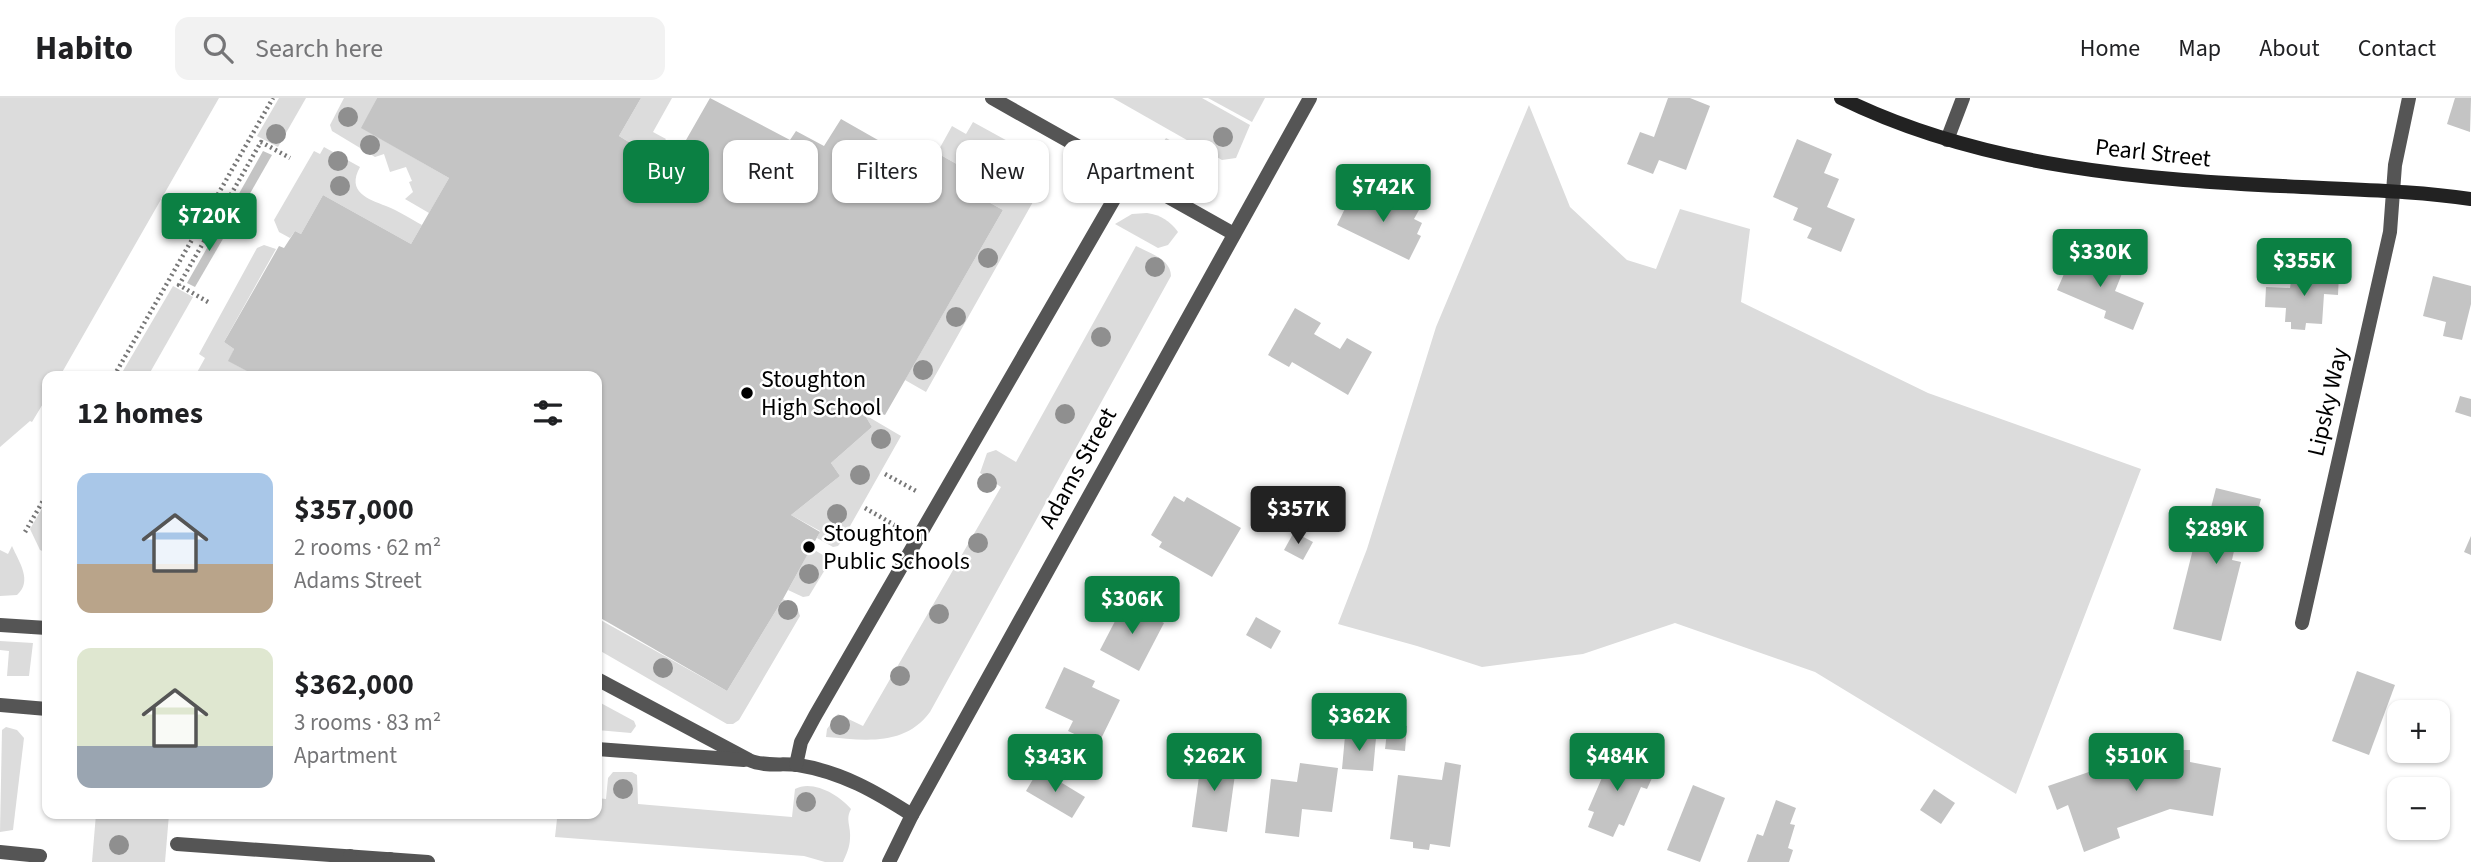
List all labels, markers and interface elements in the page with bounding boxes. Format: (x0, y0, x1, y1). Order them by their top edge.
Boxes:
search box (175, 17, 665, 80)
text: Habito (35, 25, 133, 72)
icon: search (199, 29, 237, 67)
text: Search here (255, 30, 383, 67)
text: Home (2080, 31, 2140, 66)
text: Map (2178, 31, 2221, 66)
text: About (2259, 31, 2320, 66)
text: Contact (2358, 31, 2436, 66)
street label: Pearl Street (2093, 130, 2213, 176)
chip: Buy (623, 140, 709, 203)
chip: Rent (723, 140, 818, 203)
chip: Filters (832, 140, 942, 203)
chip: New (956, 140, 1049, 203)
chip: Apartment (1063, 140, 1218, 203)
pin: $742K (1334, 164, 1432, 224)
text: $742K (1352, 170, 1414, 203)
pin: $720K (160, 194, 258, 253)
text: $720K (178, 199, 240, 232)
pin: $330K (2051, 230, 2149, 289)
text: $330K (2069, 235, 2131, 268)
pin: $355K (2255, 238, 2353, 298)
text: $355K (2273, 244, 2335, 277)
street label: Lipsky Way (2299, 344, 2357, 460)
place label: Stoughton High School (761, 362, 881, 425)
marker: Stoughton High School (739, 385, 755, 401)
text: 12 homes (77, 392, 203, 435)
icon: filters (529, 394, 567, 432)
street label: Adams Street (1030, 401, 1126, 535)
pin: $357K (1249, 486, 1347, 546)
text: $357,000 (294, 488, 414, 531)
text: $357K (1267, 492, 1329, 525)
icon: home (133, 501, 217, 585)
pin: $289K (2167, 506, 2265, 566)
text: $289K (2185, 512, 2247, 545)
place label: Stoughton Public Schools (823, 516, 970, 579)
text: 2 rooms · 62 m² (294, 531, 441, 564)
marker: Stoughton Public Schools (801, 539, 817, 555)
text: Adams Street (294, 564, 422, 597)
pin: $306K (1083, 576, 1181, 636)
text: $306K (1101, 582, 1163, 615)
text: $362,000 (294, 663, 414, 706)
icon: home (133, 676, 217, 760)
pin: $362K (1310, 694, 1408, 753)
text: $362K (1328, 699, 1390, 732)
map controls (2387, 700, 2450, 840)
button: + (2387, 700, 2450, 763)
text: 3 rooms · 83 m² (294, 706, 441, 739)
pin: $343K (1006, 734, 1104, 794)
pin: $262K (1165, 734, 1263, 793)
pin: $484K (1568, 734, 1666, 793)
pin: $510K (2087, 734, 2185, 793)
text: Apartment (294, 739, 397, 772)
text: $262K (1183, 739, 1245, 772)
text: $484K (1586, 739, 1648, 772)
text: $510K (2105, 739, 2167, 772)
text: $343K (1024, 740, 1086, 773)
button: − (2387, 777, 2450, 840)

